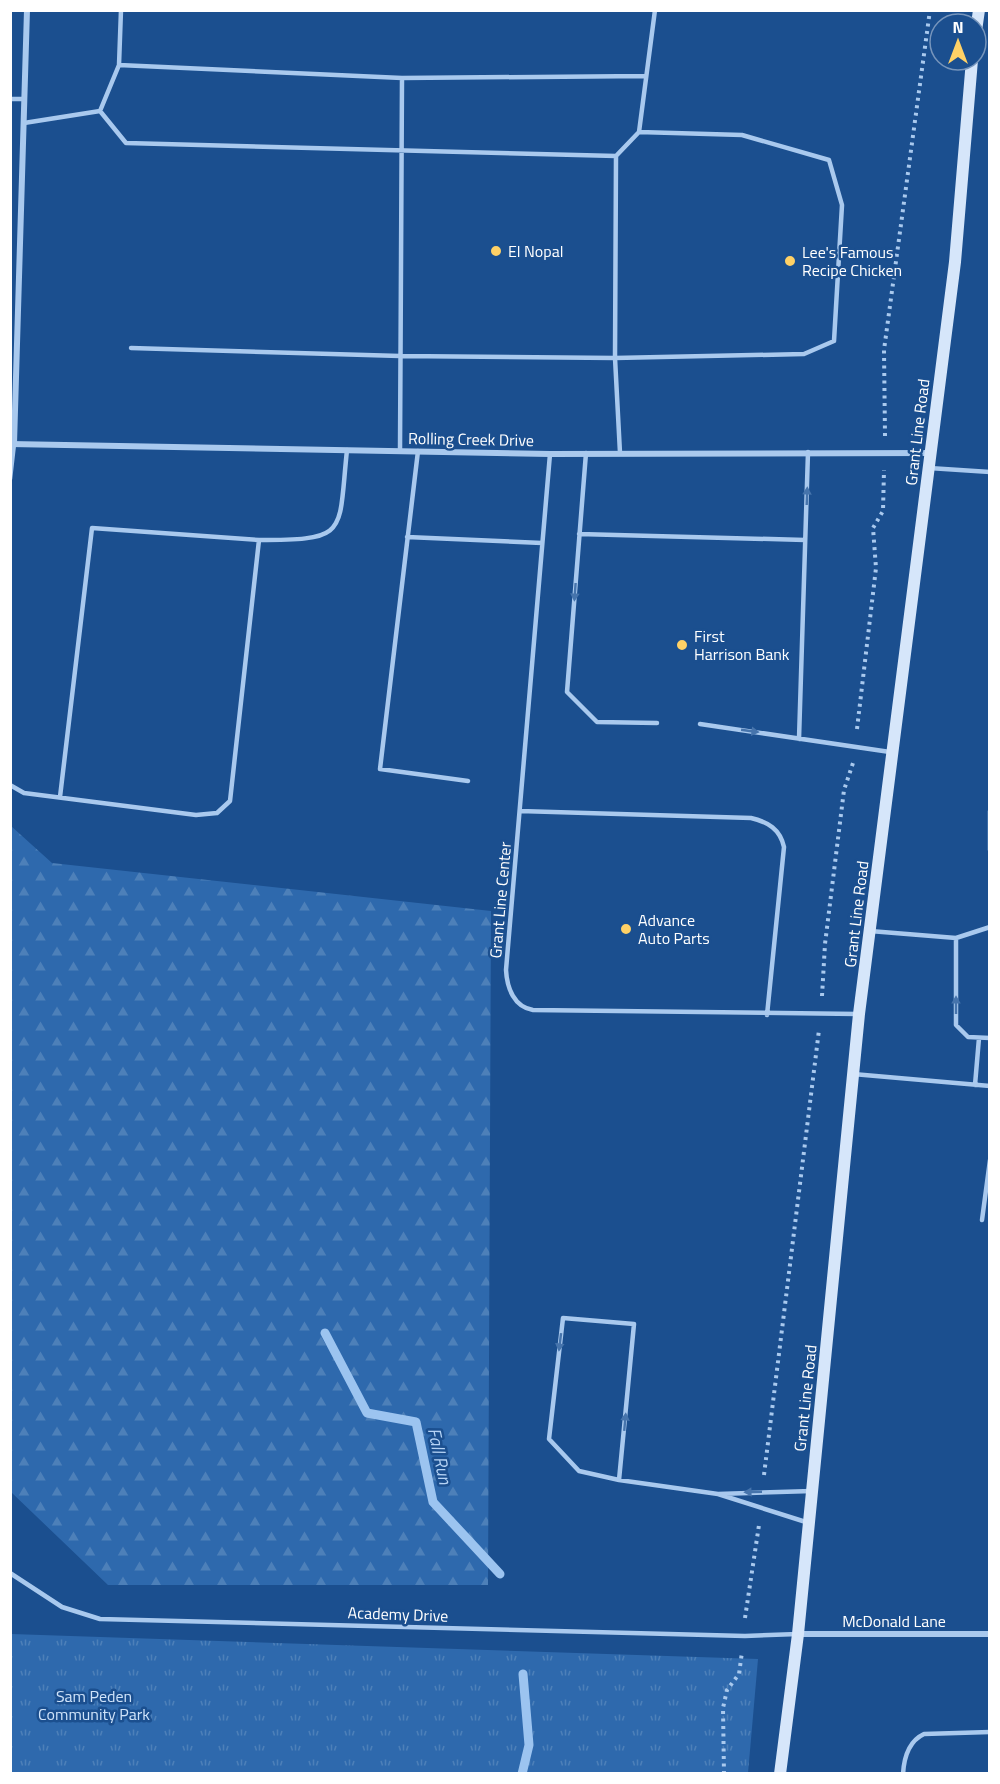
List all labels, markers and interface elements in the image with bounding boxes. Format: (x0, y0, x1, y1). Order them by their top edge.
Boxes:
north arrow (928, 12, 988, 72)
text: N (952, 15, 964, 39)
place label: El Nopal (508, 239, 563, 263)
place label: Lee's Famous Recipe Chicken (802, 240, 902, 282)
marker: El Nopal (489, 244, 503, 258)
marker: Lee's Famous Recipe Chicken (783, 254, 797, 268)
street label: Grant Line Road (899, 377, 935, 487)
street label: Rolling Creek Drive (408, 426, 534, 452)
one-way arrow (802, 486, 811, 505)
one-way arrow (570, 583, 580, 602)
place label: First Harrison Bank (694, 624, 790, 666)
marker: First Harrison Bank (675, 638, 689, 652)
one-way arrow (740, 727, 759, 736)
street label: Grant Line Center (483, 840, 517, 959)
street label: Grant Line Road (838, 859, 874, 969)
place label: Advance Auto Parts (638, 908, 710, 950)
marker: Advance Auto Parts (619, 922, 633, 936)
one-way arrow (951, 995, 961, 1014)
one-way arrow (556, 1333, 565, 1352)
street label: Grant Line Road (787, 1343, 823, 1453)
one-way arrow (620, 1413, 630, 1432)
water label: Fall Run (421, 1425, 459, 1488)
one-way arrow (744, 1488, 763, 1497)
street label: Academy Drive (347, 1600, 449, 1628)
street label: McDonald Lane (842, 1609, 946, 1633)
park label: Sam Peden Community Park (38, 1684, 150, 1726)

